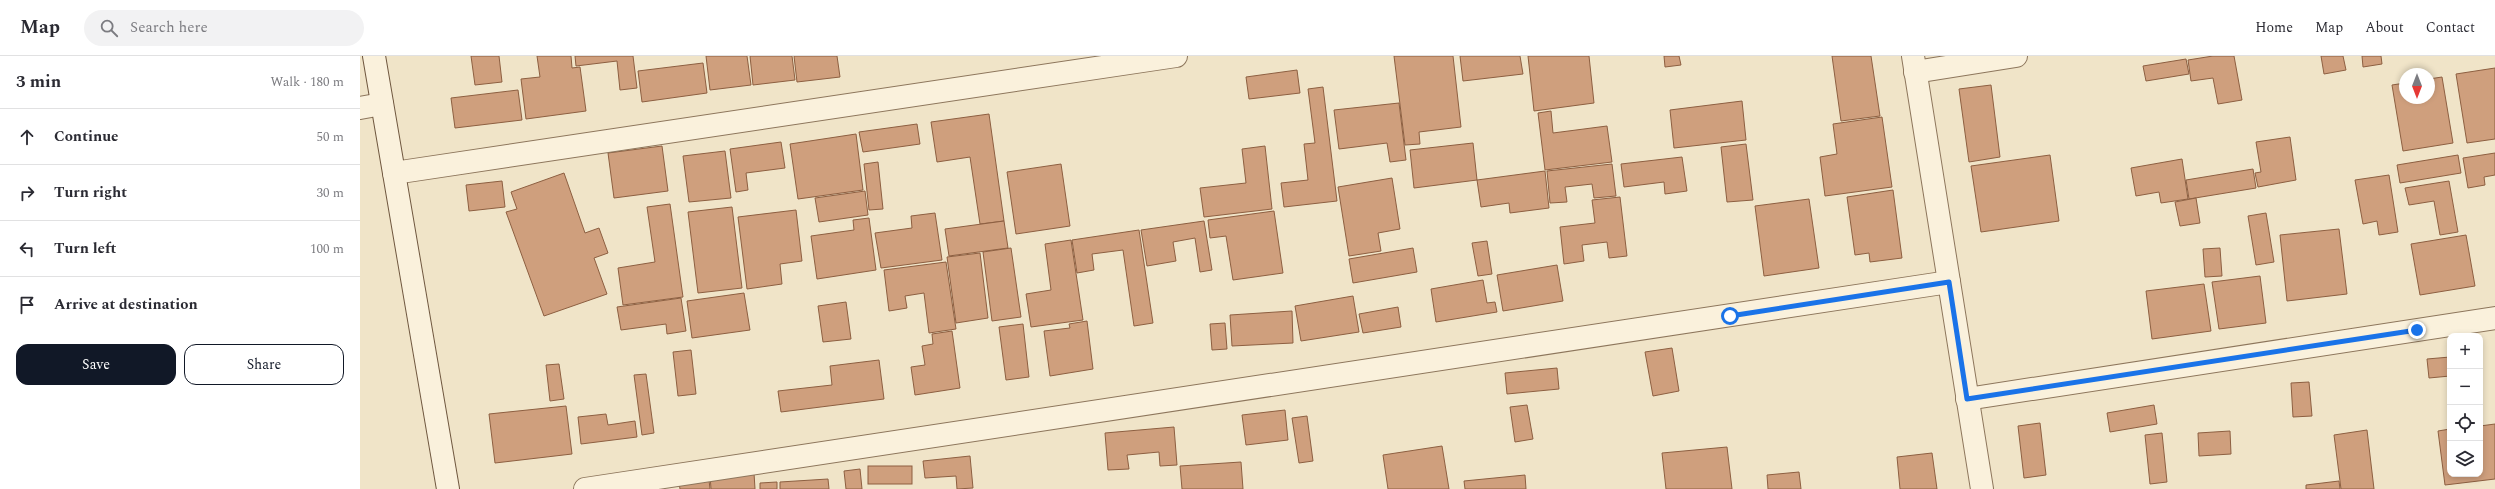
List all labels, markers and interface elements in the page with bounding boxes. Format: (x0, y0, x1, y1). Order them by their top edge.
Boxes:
search box (84, 10, 364, 46)
text: Map (20, 13, 60, 42)
text: Search here (130, 16, 208, 39)
icon: search (98, 17, 120, 39)
text: Home (2255, 17, 2293, 38)
text: Map (2315, 17, 2343, 38)
text: About (2365, 17, 2404, 38)
text: Contact (2426, 17, 2475, 38)
north arrow (2399, 68, 2435, 104)
text: 3 min (16, 69, 61, 95)
text: Walk · 180 m (270, 72, 344, 92)
text: Continue (54, 125, 119, 148)
icon: ahead (16, 126, 38, 148)
text: 50 m (317, 127, 344, 147)
text: Turn right (54, 181, 127, 204)
icon: right (16, 182, 38, 204)
text: 30 m (317, 183, 344, 203)
text: Turn left (54, 237, 116, 260)
icon: left (16, 238, 38, 260)
text: 100 m (310, 239, 344, 259)
text: Arrive at destination (54, 293, 198, 316)
icon: arrive (16, 294, 38, 316)
route start (1721, 307, 1739, 325)
route end (2408, 321, 2426, 339)
map controls (2447, 333, 2483, 477)
button: + (2447, 333, 2483, 369)
button: Save (16, 344, 176, 385)
button: Share (184, 344, 344, 385)
button: − (2447, 369, 2483, 405)
button: locate (2447, 405, 2483, 441)
button: layers (2447, 441, 2483, 477)

